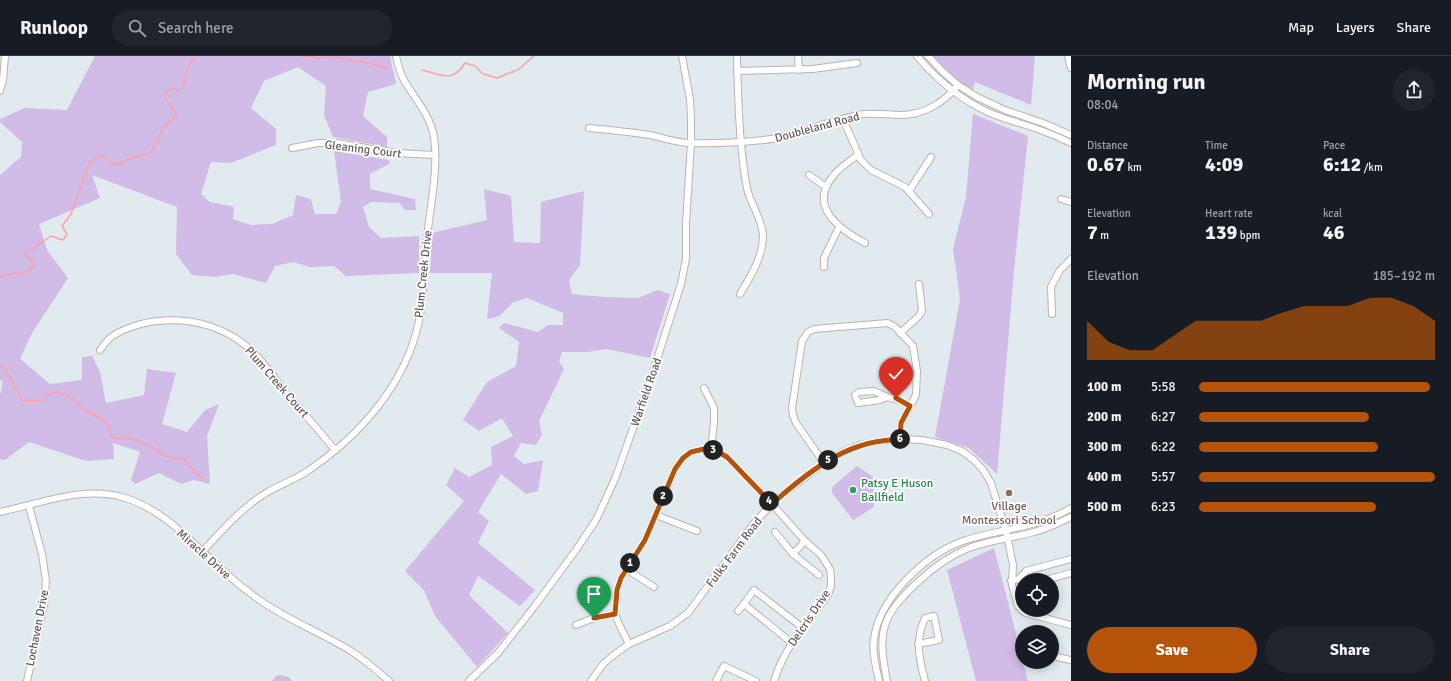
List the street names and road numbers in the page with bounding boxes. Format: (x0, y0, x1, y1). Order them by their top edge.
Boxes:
street label: Doubleland Road (773, 109, 861, 146)
street label: Gleaning Court (324, 137, 402, 162)
street label: Plum Creek Drive (411, 230, 436, 319)
street label: Plum Creek Court (241, 343, 312, 421)
street label: Warfield Road (628, 356, 665, 429)
street label: Fulks Farm Road (703, 514, 766, 590)
street label: Miracle Drive (173, 526, 234, 583)
street label: Delcris Drive (785, 587, 834, 650)
street label: Lochaven Drive (23, 589, 52, 668)

